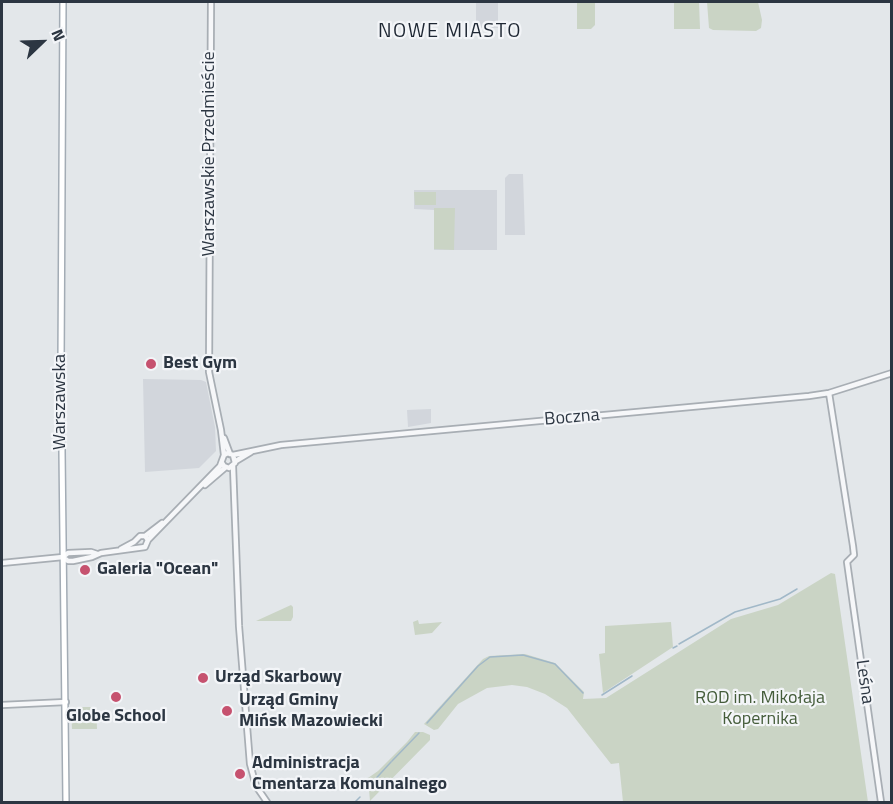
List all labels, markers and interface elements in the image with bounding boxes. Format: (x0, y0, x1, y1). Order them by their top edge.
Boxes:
north arrow (12, 12, 72, 72)
district label: NOWE MIASTO (378, 20, 522, 44)
text: N (45, 25, 72, 45)
street label: Warszawskie Przedmieście (199, 51, 221, 257)
place label: Best Gym (163, 353, 237, 375)
street label: Warszawska (50, 354, 72, 450)
marker: Best Gym (144, 357, 158, 371)
street label: Boczna (544, 405, 600, 431)
place label: Galeria "Ocean" (97, 559, 218, 581)
marker: Galeria "Ocean" (78, 563, 92, 577)
street label: Leśna (850, 658, 878, 706)
place label: Urząd Skarbowy (215, 667, 342, 689)
marker: Urząd Skarbowy (196, 671, 210, 685)
park label: ROD im. Mikołaja Kopernika (695, 688, 825, 730)
marker: Globe School (109, 690, 123, 704)
place label: Urząd Gminy Mińsk Mazowiecki (239, 690, 383, 732)
marker: Urząd Gminy Mińsk Mazowiecki (220, 704, 234, 718)
place label: Globe School (66, 706, 166, 728)
place label: Administracja Cmentarza Komunalnego (252, 753, 447, 795)
marker: Administracja Cmentarza Komunalnego (233, 767, 247, 781)

